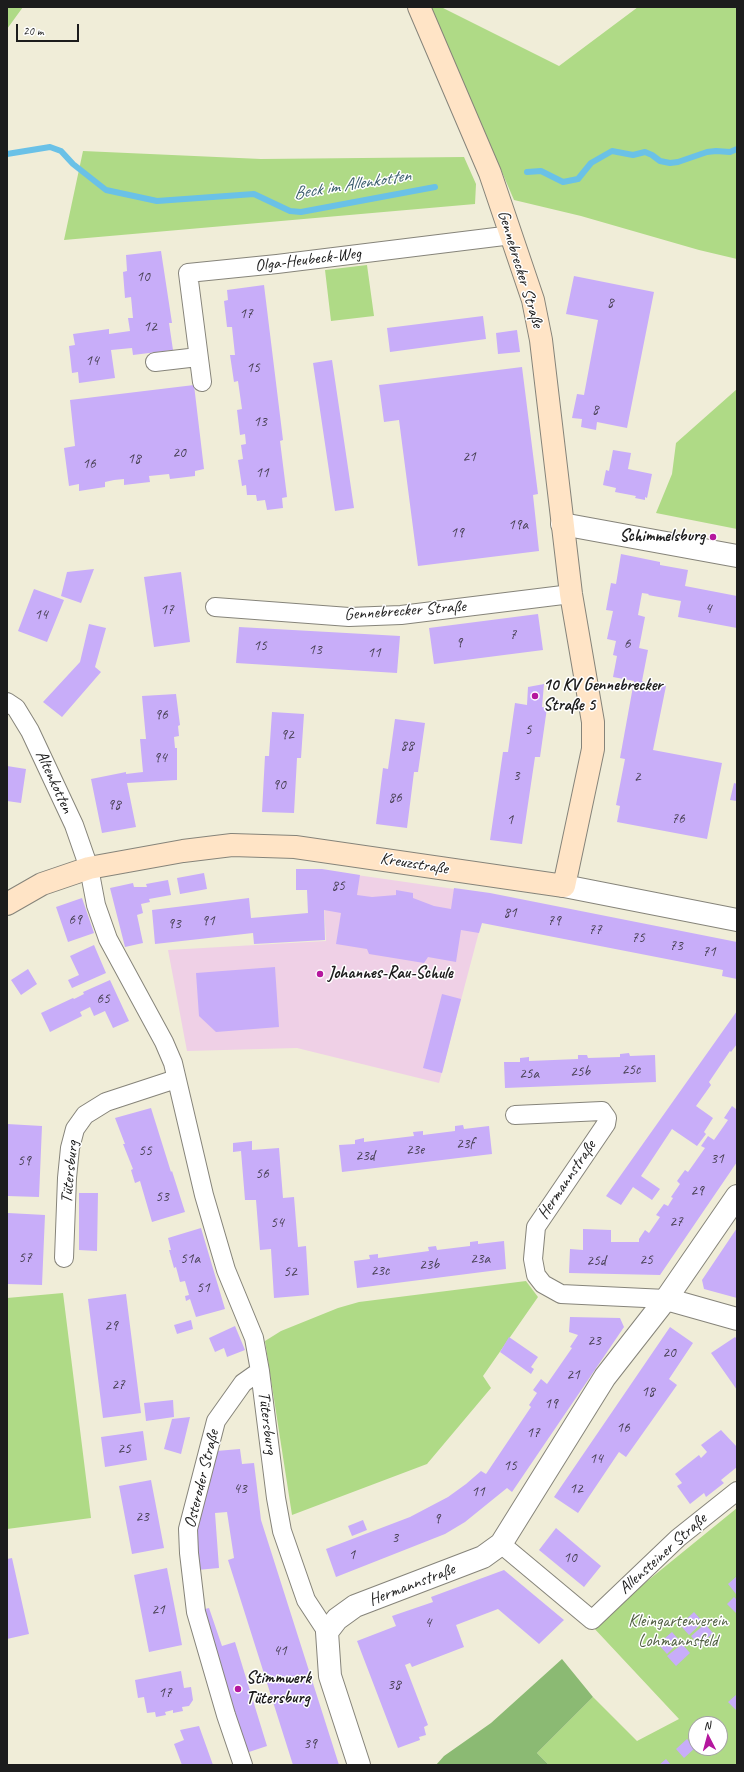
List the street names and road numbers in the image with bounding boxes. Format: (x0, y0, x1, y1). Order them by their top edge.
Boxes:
street label: Gennebrecker Straße (492, 208, 548, 330)
street label: Olga-Heubeck-Weg (254, 243, 362, 277)
street label: Gennebrecker Straße (344, 597, 466, 625)
street label: Altenkotten (31, 747, 77, 817)
street label: Kreuzstraße (379, 849, 449, 879)
street label: Hermannstraße (533, 1137, 601, 1223)
street label: Tütersburg (57, 1140, 83, 1204)
street label: Tütersburg (253, 1390, 281, 1456)
street label: Osteroder Straße (180, 1428, 224, 1530)
street label: Allensteiner Straße (615, 1509, 711, 1599)
street label: Hermannstraße (366, 1559, 458, 1611)

